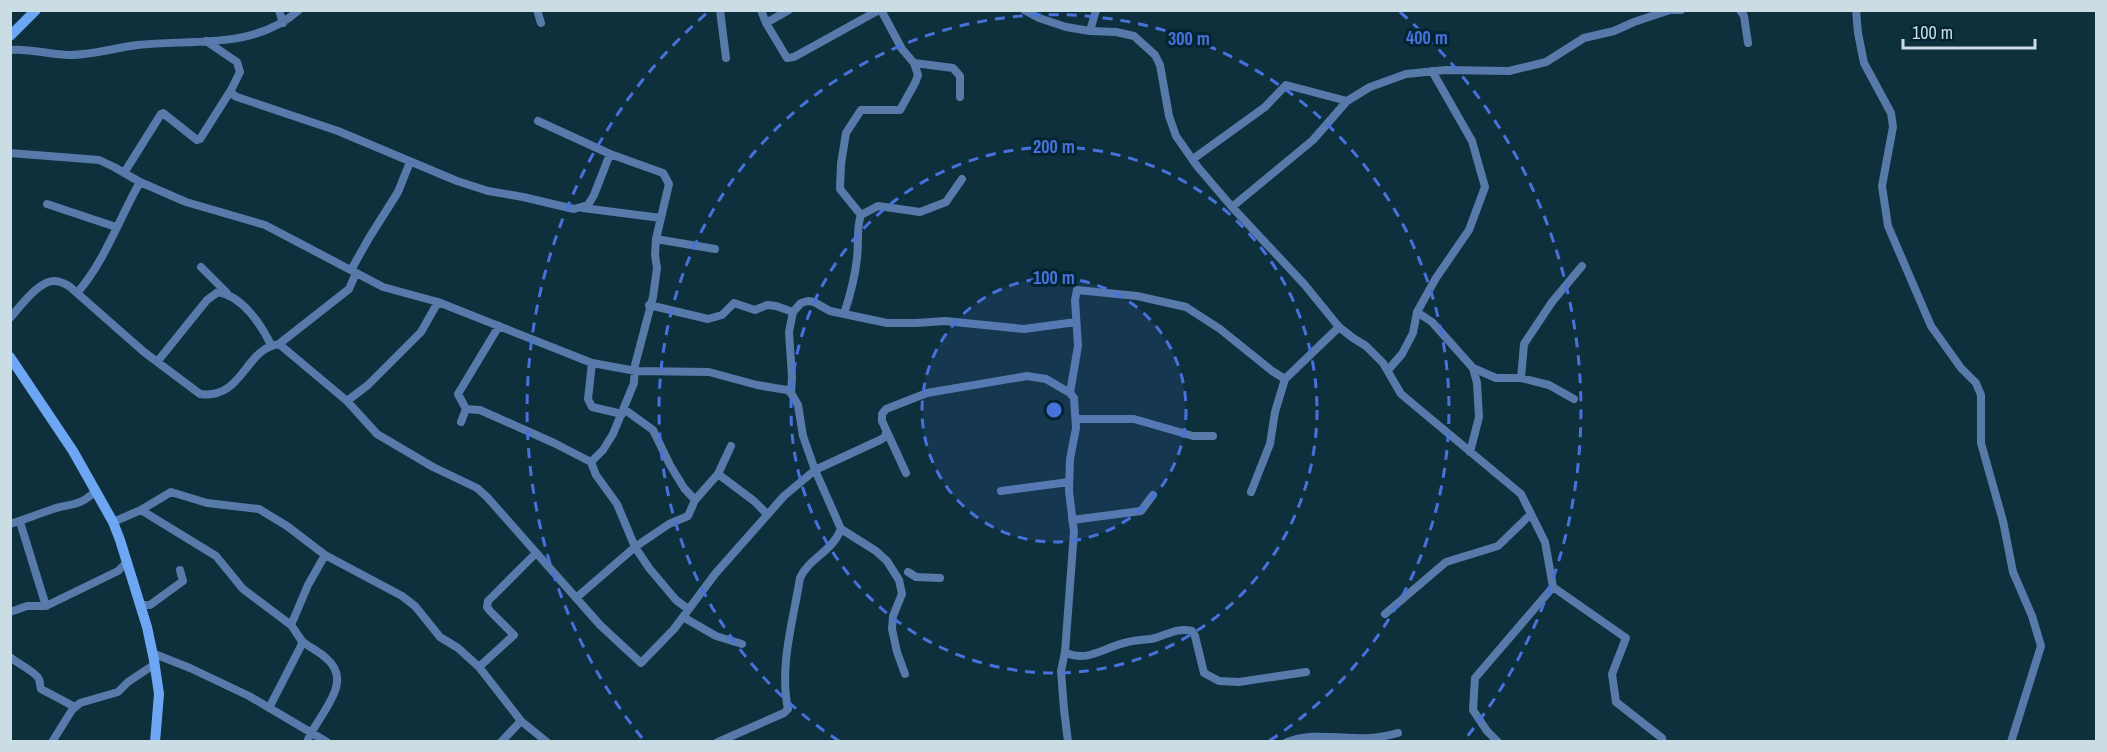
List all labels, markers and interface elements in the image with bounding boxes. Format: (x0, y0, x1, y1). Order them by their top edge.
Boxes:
scale bar (1903, 12, 2035, 50)
text: 100 m (1912, 20, 1953, 45)
text: 400 m (1406, 25, 1448, 50)
text: 300 m (1168, 26, 1210, 51)
text: 200 m (1033, 134, 1075, 159)
text: 100 m (1033, 265, 1075, 290)
centre of rings (1044, 400, 1064, 420)

